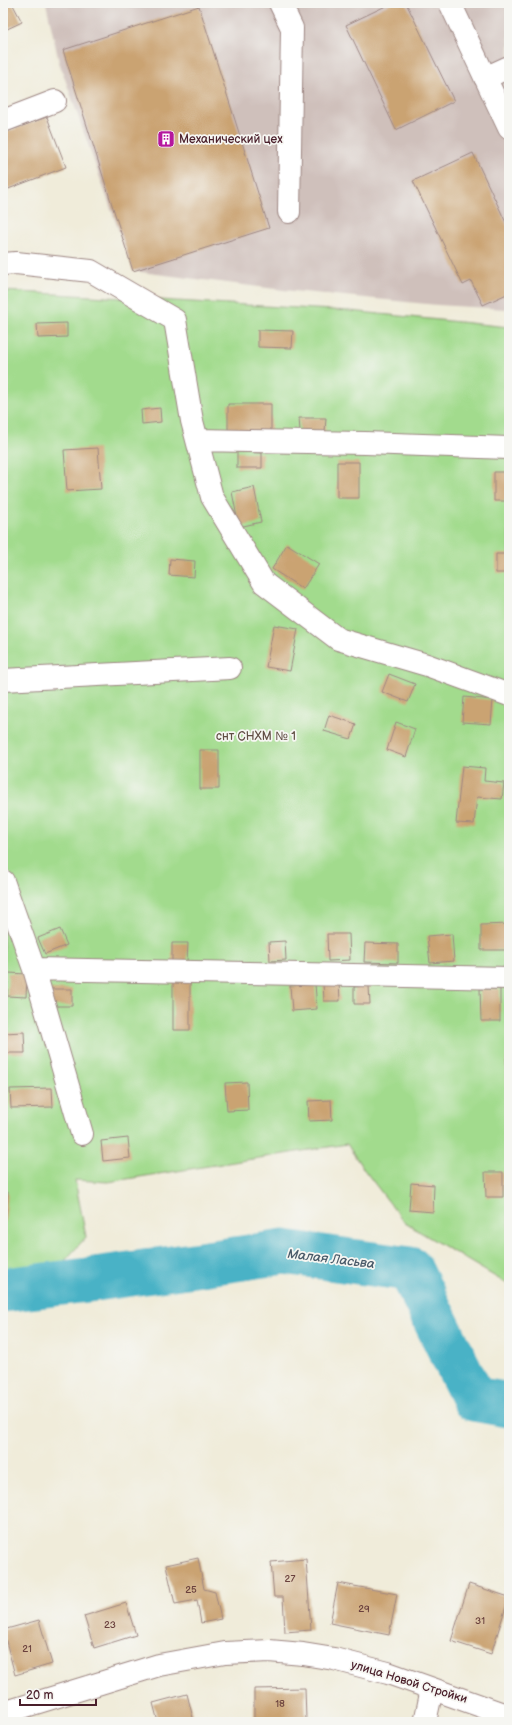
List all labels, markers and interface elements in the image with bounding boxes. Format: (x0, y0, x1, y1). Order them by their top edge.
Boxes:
building icon: Механический цех (156, 129, 176, 149)
place label: Механический цех (179, 132, 283, 147)
park label: снт СНХМ № 1 (216, 729, 296, 744)
water label: Малая Ласьва (287, 1246, 376, 1272)
house number: 27 (285, 1573, 295, 1585)
house number: 25 (185, 1584, 197, 1596)
house number: 29 (358, 1603, 370, 1615)
house number: 31 (475, 1615, 485, 1627)
house number: 23 (104, 1619, 116, 1631)
house number: 21 (22, 1643, 32, 1655)
street label: улица Новой Стройки (349, 1657, 469, 1707)
scale bar (20, 1681, 96, 1707)
text: 20 m (26, 1688, 53, 1703)
house number: 18 (275, 1698, 285, 1710)

